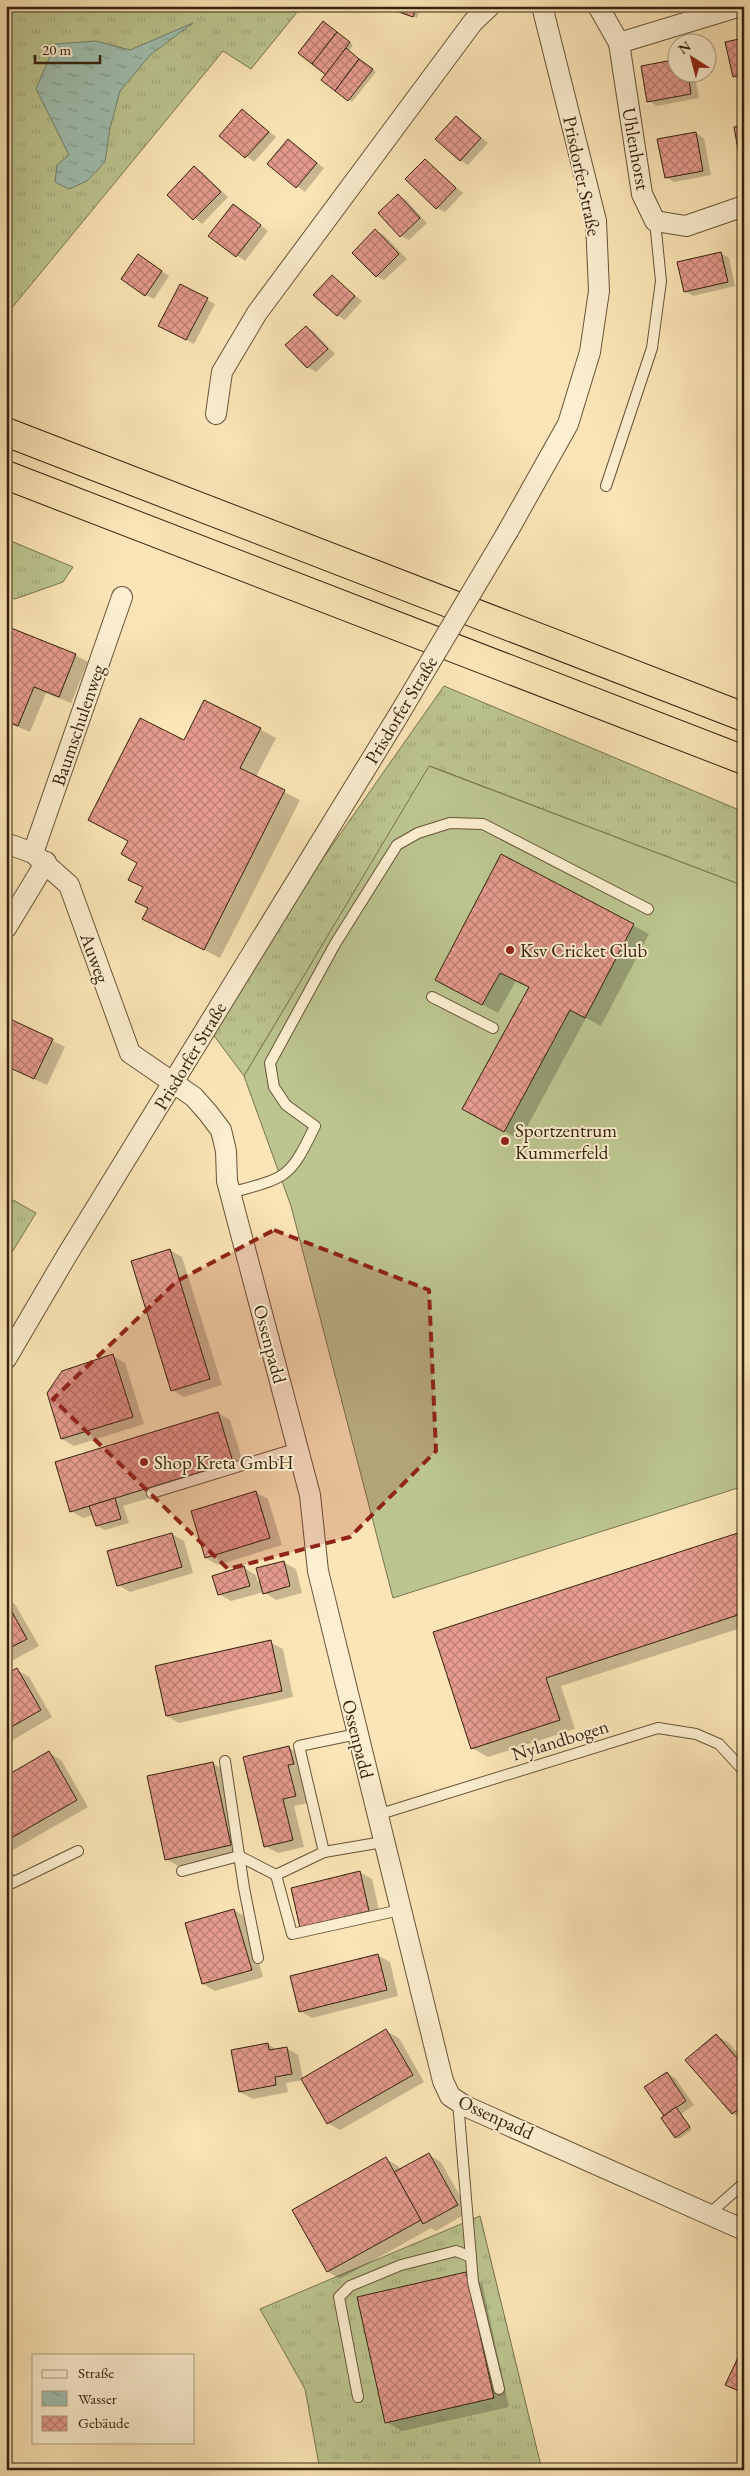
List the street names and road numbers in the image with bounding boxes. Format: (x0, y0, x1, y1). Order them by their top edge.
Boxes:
street label: Uhlenhorst (616, 106, 656, 192)
street label: Prisdorfer Straße (557, 114, 607, 238)
street label: Prisdorfer Straße (359, 651, 443, 769)
street label: Baumschulenweg (46, 660, 111, 789)
street label: Auweg (74, 929, 116, 987)
street label: Prisdorfer Straße (148, 997, 232, 1115)
street label: Ossenpadd (248, 1302, 293, 1386)
street label: Ossenpadd (336, 1697, 380, 1781)
street label: Nylandbogen (509, 1713, 611, 1767)
street label: Ossenpadd (454, 2089, 538, 2146)

